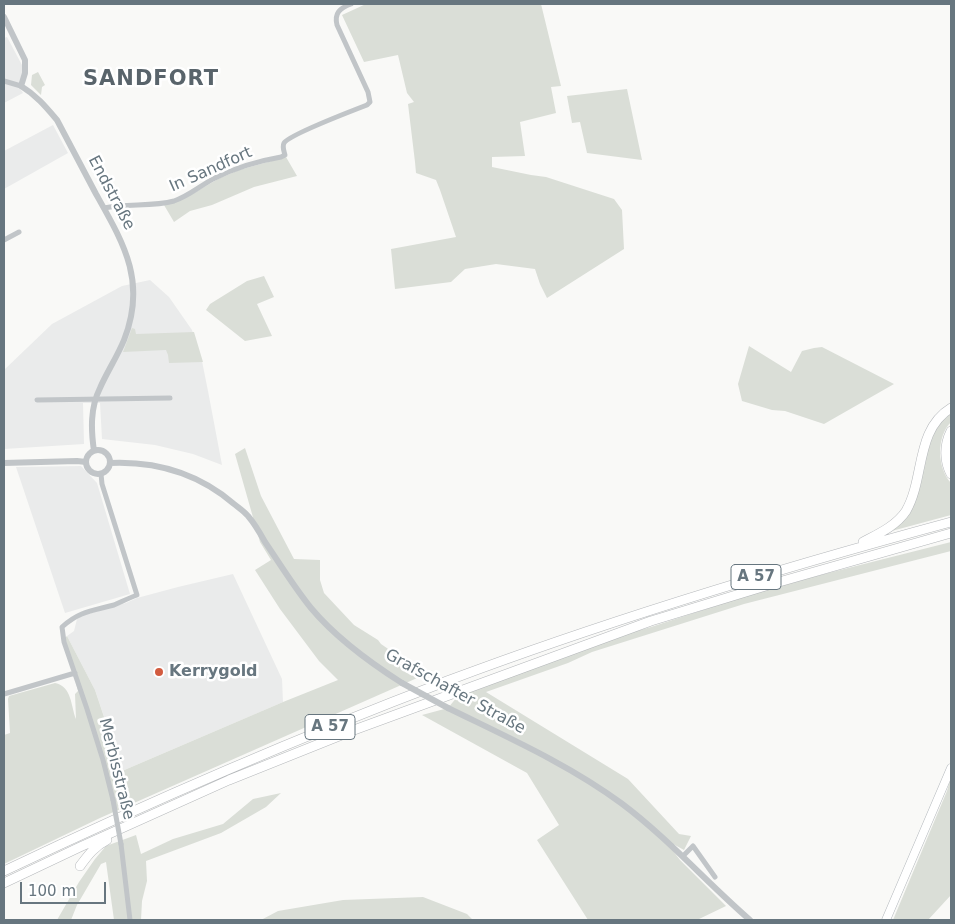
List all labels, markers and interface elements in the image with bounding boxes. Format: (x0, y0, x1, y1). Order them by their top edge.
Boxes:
district label: SANDFORT (82, 67, 220, 93)
street label: In Sandfort (167, 143, 255, 197)
street label: Endstraße (83, 153, 139, 233)
road number: A 57 (731, 564, 781, 590)
street label: Grafschafter Straße (382, 645, 528, 739)
place label: Kerrygold (169, 662, 258, 682)
marker: Kerrygold (153, 666, 165, 678)
road number: A 57 (305, 714, 355, 740)
street label: Merbisstraße (94, 716, 138, 822)
scale bar (22, 872, 109, 904)
text: 100 m (28, 882, 76, 900)

